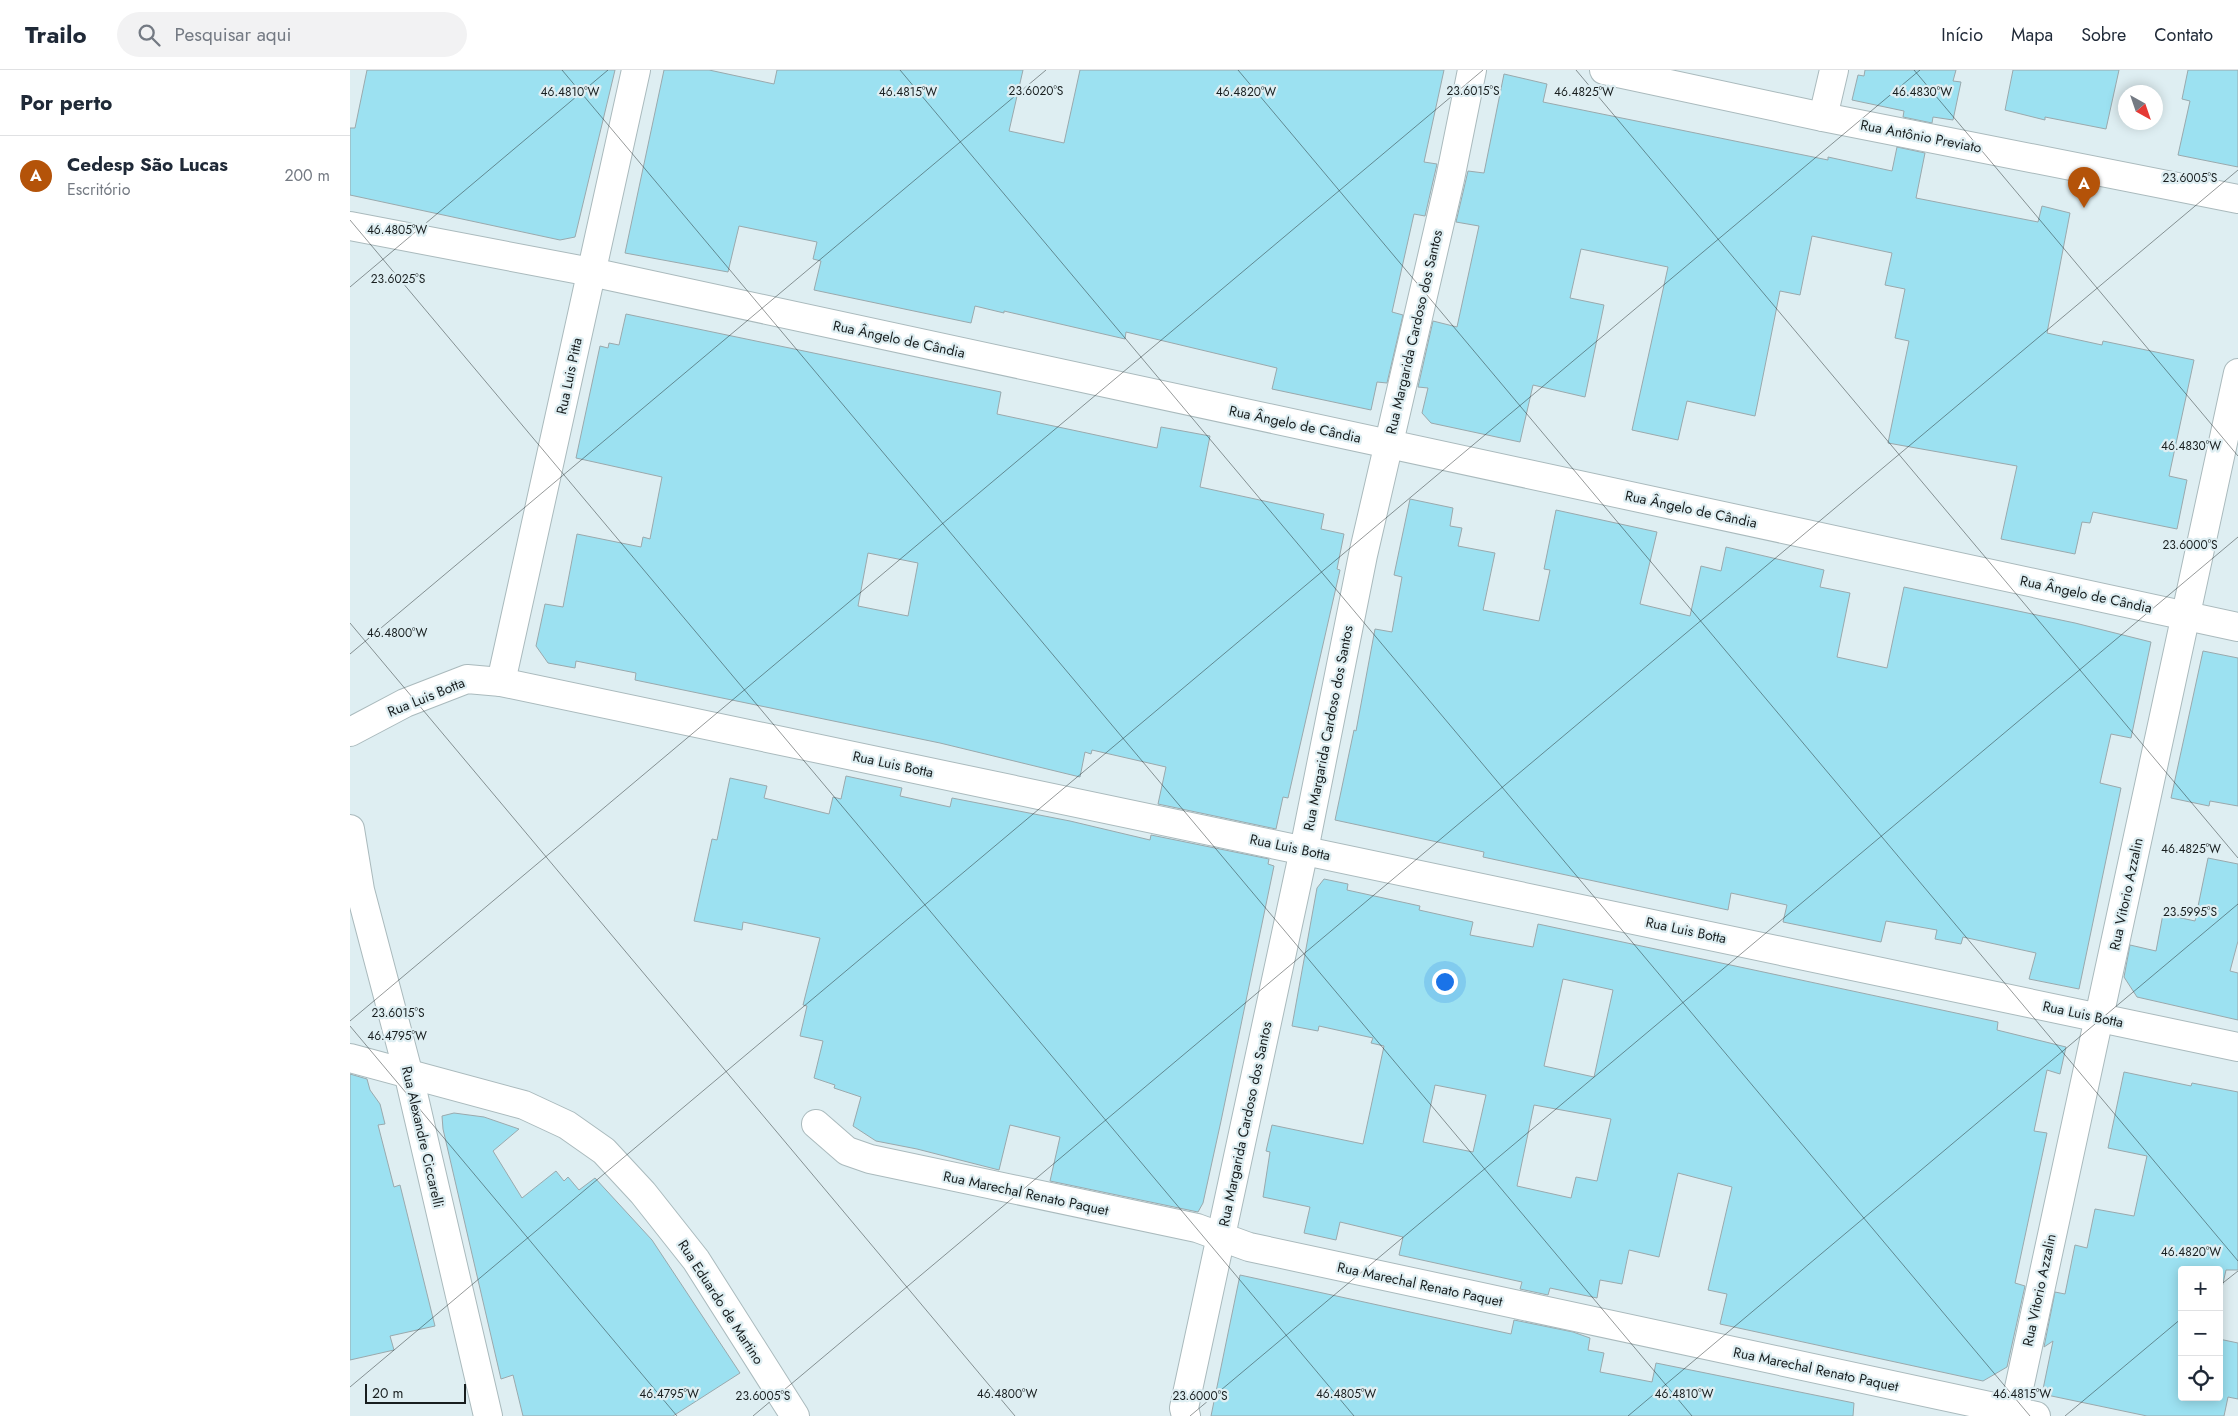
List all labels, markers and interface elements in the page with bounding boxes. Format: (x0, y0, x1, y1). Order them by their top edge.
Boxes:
search box (117, 12, 467, 57)
text: Trailo (25, 17, 87, 52)
icon: search (135, 21, 163, 49)
text: Pesquisar aqui (175, 21, 292, 48)
text: Início (1941, 22, 1983, 48)
text: Mapa (2011, 22, 2053, 48)
text: Sobre (2081, 22, 2126, 48)
text: Contato (2154, 22, 2213, 48)
text: 23.6020°S (1009, 82, 1064, 100)
text: 23.6015°S (1447, 82, 1500, 100)
text: 46.4810°W (541, 83, 600, 101)
text: 46.4815°W (879, 83, 937, 101)
text: 46.4820°W (1216, 83, 1276, 101)
text: 46.4825°W (1554, 83, 1614, 101)
text: 46.4830°W (1892, 83, 1952, 101)
north arrow (2118, 85, 2163, 130)
text: Por perto (20, 88, 112, 118)
street label: Rua Antônio Previato (1859, 114, 1984, 158)
text: Cedesp São Lucas (67, 151, 228, 178)
text: A (30, 164, 42, 187)
text: 200 m (284, 164, 330, 187)
pin: A (2068, 167, 2100, 208)
text: 23.6005°S (2163, 169, 2218, 187)
text: Escritório (67, 178, 131, 201)
text: 46.4805°W (367, 221, 427, 239)
street label: Rua Margarida Cardoso dos Santos (1381, 228, 1447, 436)
text: 23.6025°S (371, 270, 426, 288)
street label: Rua Ângelo de Cândia (831, 315, 967, 363)
street label: Rua Luis Pitta (551, 336, 587, 416)
street label: Rua Ângelo de Cândia (1227, 400, 1363, 448)
text: 46.4830°W (2161, 437, 2221, 455)
street label: Rua Ângelo de Cândia (1623, 485, 1759, 533)
text: 23.6000°S (2162, 536, 2218, 554)
street label: Rua Ângelo de Cândia (2018, 570, 2154, 618)
street label: Rua Margarida Cardoso dos Santos (1298, 623, 1358, 832)
text: 46.4800°W (367, 624, 427, 642)
street label: Rua Luis Botta (384, 672, 468, 722)
street label: Rua Luis Botta (851, 746, 935, 782)
street label: Rua Luis Botta (1248, 829, 1332, 865)
street label: Rua Vitorio Azzalin (2104, 836, 2148, 952)
text: 46.4825°W (2161, 840, 2221, 858)
text: 23.5995°S (2163, 903, 2217, 921)
street label: Rua Luis Botta (1644, 912, 1728, 948)
your location (1432, 969, 1458, 995)
street label: Rua Luis Botta (2041, 996, 2125, 1032)
text: 23.6015°S (372, 1004, 425, 1022)
street label: Rua Margarida Cardoso dos Santos (1213, 1019, 1277, 1228)
text: 46.4795°W (367, 1027, 427, 1045)
street label: Rua Alexandre Ciccarelli (397, 1064, 449, 1210)
street label: Rua Marechal Renato Paquet (942, 1166, 1111, 1220)
street label: Rua Vitorio Azzalin (2017, 1232, 2061, 1348)
street label: Rua Eduardo de Martino (673, 1236, 769, 1368)
text: 46.4820°W (2161, 1243, 2221, 1261)
street label: Rua Marechal Renato Paquet (1336, 1257, 1505, 1311)
map controls (2178, 1266, 2223, 1401)
button: + (2178, 1266, 2223, 1311)
button: − (2178, 1311, 2223, 1356)
street label: Rua Marechal Renato Paquet (1732, 1342, 1901, 1396)
button: locate (2178, 1356, 2223, 1401)
scale bar (365, 1381, 466, 1404)
text: 20 m (372, 1383, 404, 1403)
text: 46.4795°W (639, 1385, 699, 1403)
text: 46.4800°W (977, 1385, 1037, 1403)
text: 46.4805°W (1316, 1385, 1376, 1403)
text: 46.4810°W (1655, 1385, 1714, 1403)
text: 46.4815°W (1993, 1385, 2051, 1403)
text: 23.6005°S (736, 1387, 791, 1405)
text: 23.6000°S (1172, 1387, 1228, 1405)

